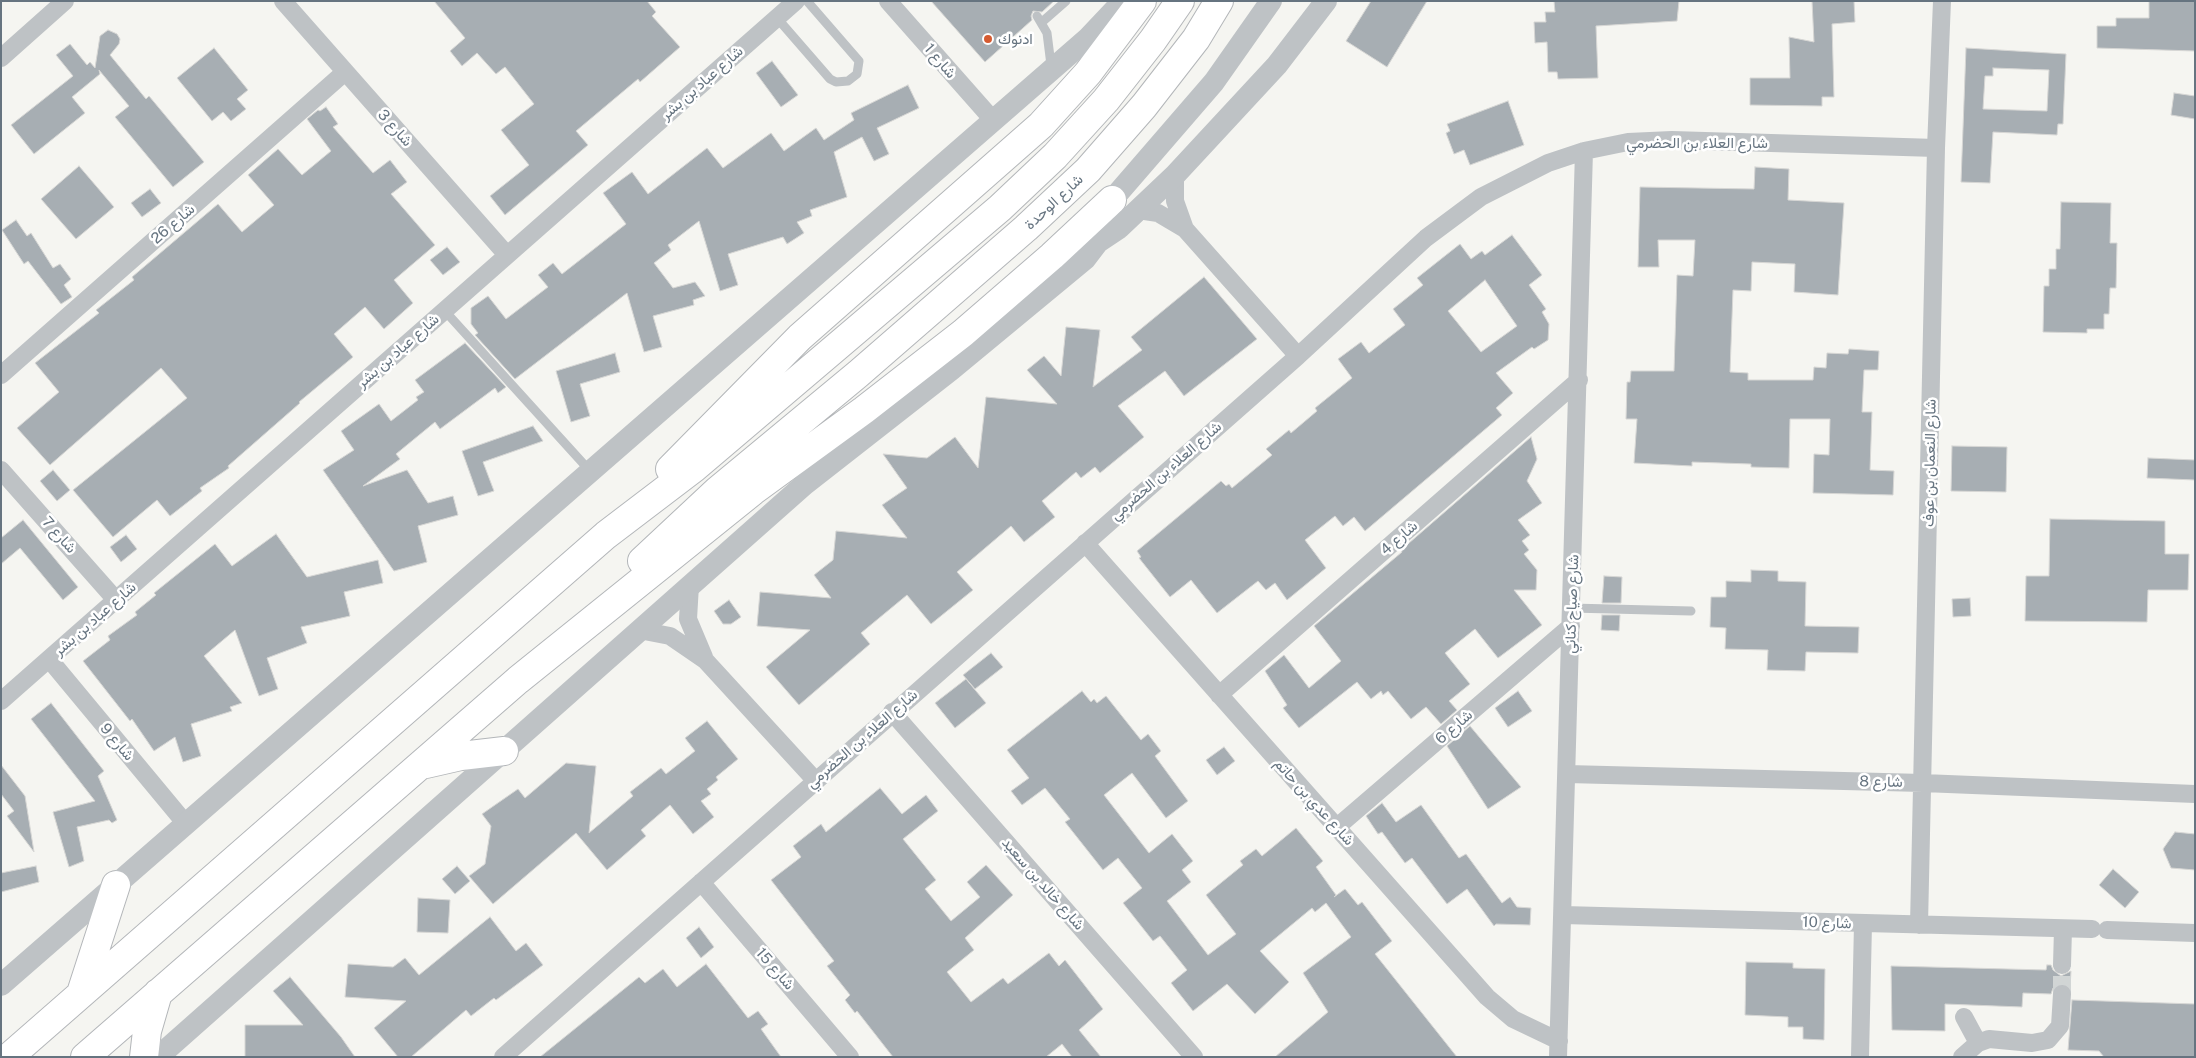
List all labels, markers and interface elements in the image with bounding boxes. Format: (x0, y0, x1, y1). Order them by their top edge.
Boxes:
place label: ادنوك (998, 30, 1033, 48)
marker: ادنوك (982, 33, 994, 45)
street label: شارع 1 (920, 40, 960, 82)
street label: شارع عباد بن بشر (657, 42, 747, 124)
street label: شارع 3 (374, 106, 416, 150)
street label: شارع العلاء بن الحضرمي (1626, 134, 1768, 152)
street label: شارع الوحدة (1021, 170, 1087, 234)
street label: شارع 26 (147, 200, 199, 248)
street label: شارع عباد بن بشر (353, 310, 443, 392)
street label: شارع النعمان بن عوف (1920, 399, 1940, 527)
street label: شارع العلاء بن الحضرمي (1107, 418, 1225, 524)
street label: شارع 7 (38, 513, 80, 557)
street label: شارع 4 (1377, 517, 1421, 559)
street label: شارع صياح كناني (1561, 554, 1583, 654)
street label: شارع عباد بن بشر (50, 578, 140, 660)
street label: شارع العلاء بن الحضرمي (803, 686, 921, 792)
street label: شارع 6 (1432, 706, 1476, 748)
street label: شارع 9 (96, 720, 138, 764)
street label: شارع عدي بن حاتم (1270, 755, 1358, 849)
street label: شارع 8 (1859, 773, 1903, 791)
street label: شارع خالد بن سعيد (998, 834, 1088, 934)
street label: شارع 10 (1802, 913, 1852, 933)
street label: شارع 15 (752, 944, 798, 994)

